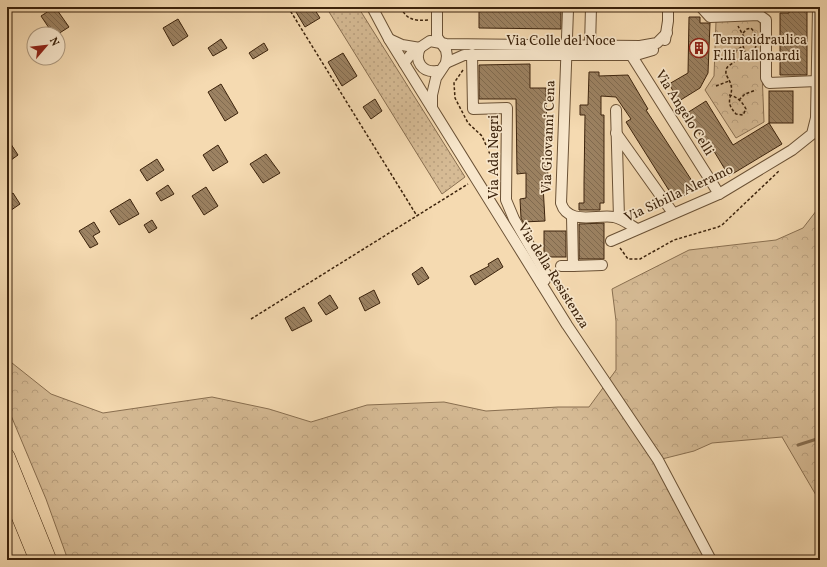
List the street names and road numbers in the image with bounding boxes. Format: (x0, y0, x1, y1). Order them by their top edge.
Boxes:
street label: Via Colle del Noce (506, 32, 616, 51)
street label: Via Angelo Celli (650, 67, 718, 159)
street label: Via Giovanni Cena (538, 80, 560, 194)
street label: Via Ada Negri (485, 115, 504, 199)
street label: Via Sibilla Aleramo (621, 160, 737, 228)
street label: Via della Resistenza (513, 219, 593, 333)

